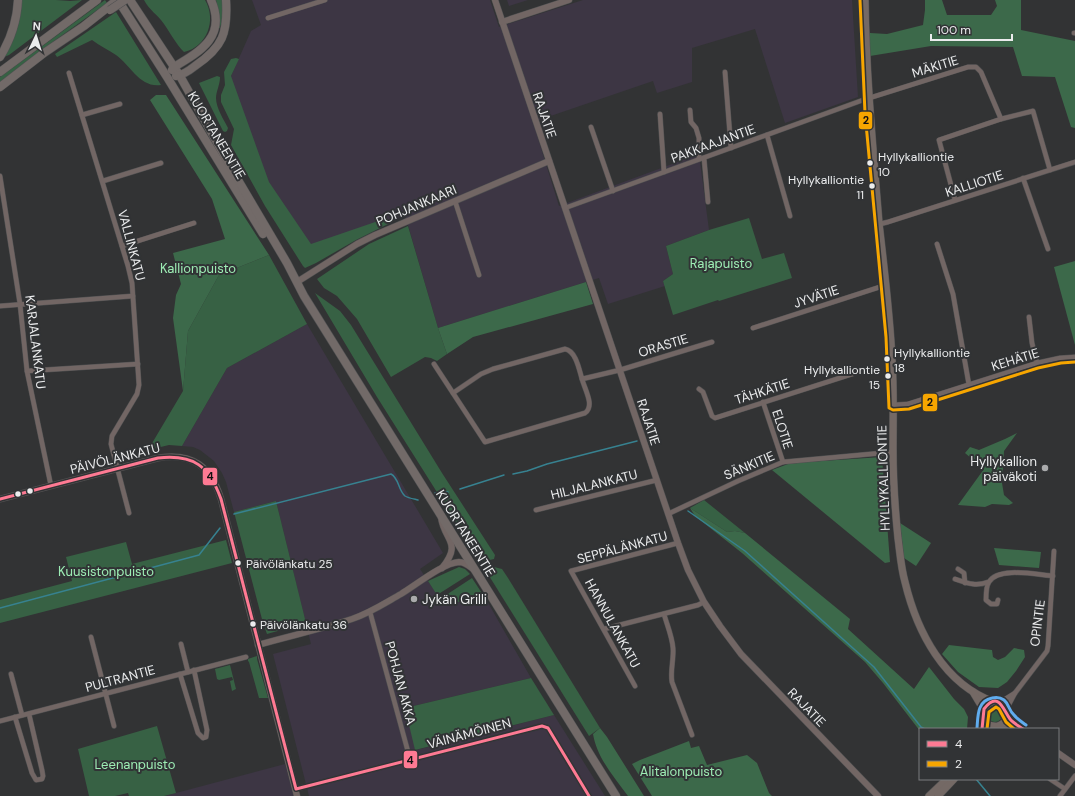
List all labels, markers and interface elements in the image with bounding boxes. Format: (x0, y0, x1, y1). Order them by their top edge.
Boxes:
north arrow (16, 16, 56, 56)
scale bar (931, 16, 1012, 42)
text: N (32, 19, 41, 33)
text: 100 m (937, 22, 971, 38)
street label: MÄKITIE (910, 51, 961, 82)
street label: KUORTANEENTIE (184, 88, 249, 182)
street label: RAJATIE (529, 90, 560, 141)
line badge: 2 (858, 111, 873, 130)
text: 2 (863, 113, 869, 127)
street label: PAKKAAJANTIE (668, 120, 758, 167)
place label: Hyllykalliontie 10 (878, 149, 954, 180)
marker: Hyllykalliontie 10 (865, 158, 875, 168)
street label: KALLIOTIE (943, 166, 1005, 201)
place label: Hyllykalliontie 11 (788, 172, 864, 203)
street label: POHJANKAARI (373, 181, 459, 230)
marker: Hyllykalliontie 11 (867, 181, 877, 191)
street label: VALLINKATU (114, 208, 149, 282)
park label: Rajapuisto (690, 255, 752, 272)
park label: Kallionpuisto (160, 260, 236, 277)
street label: JYVÄTIE (791, 281, 841, 312)
street label: KARJALANKATU (21, 294, 50, 390)
street label: ORASTIE (636, 330, 690, 361)
street label: KEHÄTIE (989, 344, 1041, 375)
place label: Hyllykalliontie 18 (894, 345, 970, 376)
marker: Hyllykalliontie 18 (882, 354, 892, 364)
place label: Hyllykalliontie 15 (804, 362, 880, 393)
marker: Hyllykalliontie 15 (883, 371, 893, 381)
street label: TÄHKÄTIE (733, 375, 792, 408)
line badge: 2 (922, 393, 938, 412)
text: 2 (927, 395, 933, 409)
street label: RAJATIE (633, 397, 664, 447)
street label: ELOTIE (768, 407, 797, 451)
street label: HYLLYKALLIONTIE (873, 425, 894, 531)
street label: PÄIVÖLÄNKATU (68, 439, 162, 478)
street label: SÄNKITIE (721, 447, 777, 484)
place label: Hyllykallion päiväkoti (970, 453, 1037, 485)
marker: Hyllykallion päiväkoti (1040, 463, 1050, 473)
street label: HILJALANKATU (549, 465, 639, 503)
line badge: 4 (202, 467, 218, 486)
text: 4 (206, 469, 214, 483)
unlabelled marker (25, 486, 35, 496)
street label: KUORTANEENTIE (432, 487, 499, 580)
unlabelled marker (13, 489, 23, 499)
street label: SEPPÄLÄNKATU (575, 527, 669, 568)
place label: Päivölänkatu 25 (246, 556, 333, 572)
marker: Päivölänkatu 25 (233, 558, 243, 568)
park label: Kuusistonpuisto (58, 563, 154, 580)
street label: HANNULANKATU (581, 576, 644, 671)
place label: Jykän Grilli (422, 591, 487, 608)
marker: Jykän Grilli (409, 594, 419, 604)
street label: OPINTIE (1026, 599, 1049, 648)
place label: Päivölänkatu 36 (260, 617, 347, 633)
marker: Päivölänkatu 36 (248, 619, 258, 629)
street label: POHJAN AKKA (381, 639, 420, 727)
street label: PULTRANTIE (83, 661, 157, 696)
street label: RAJATIE (784, 684, 829, 730)
street label: VÄINÄMÖINEN (425, 714, 513, 753)
legend (919, 728, 1059, 780)
text: 4 (955, 736, 962, 752)
line badge: 4 (403, 750, 418, 769)
text: 4 (406, 753, 414, 767)
park label: Leenanpuisto (95, 756, 176, 773)
text: 2 (955, 756, 962, 772)
park label: Alitalonpuisto (640, 763, 723, 780)

